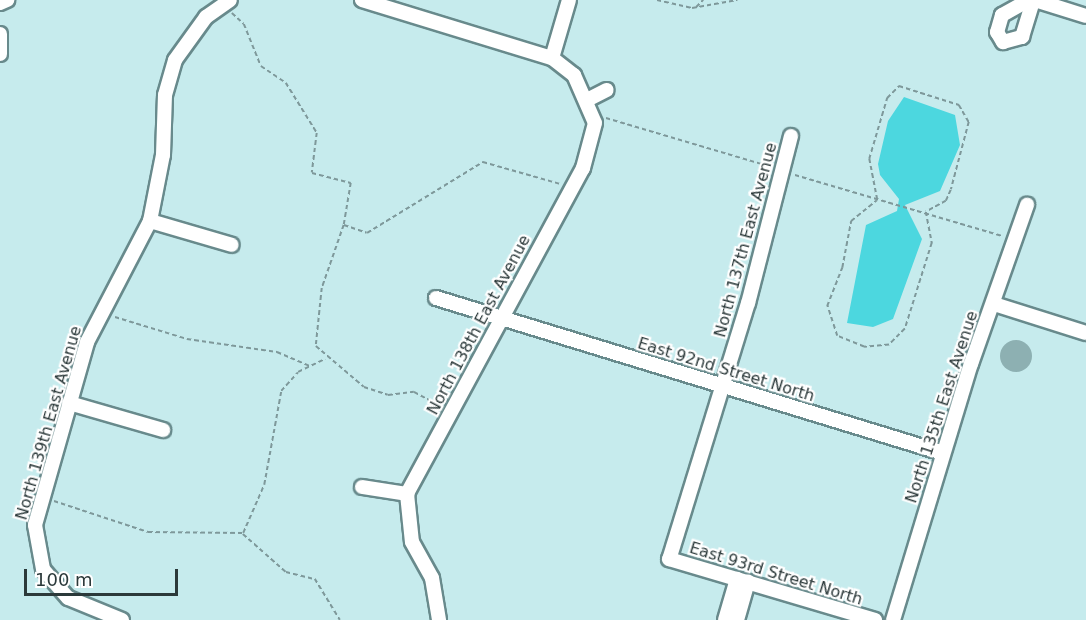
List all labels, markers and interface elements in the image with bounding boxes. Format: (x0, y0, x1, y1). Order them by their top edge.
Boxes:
street label: North 137th East Avenue (711, 140, 781, 340)
street label: North 138th East Avenue (423, 232, 535, 418)
street label: North 135th East Avenue (902, 308, 982, 506)
street label: North 139th East Avenue (12, 324, 86, 522)
street label: East 92nd Street North (635, 334, 817, 406)
street label: East 93rd Street North (687, 539, 865, 609)
scale bar (27, 557, 182, 595)
text: 100 m (35, 569, 93, 590)

